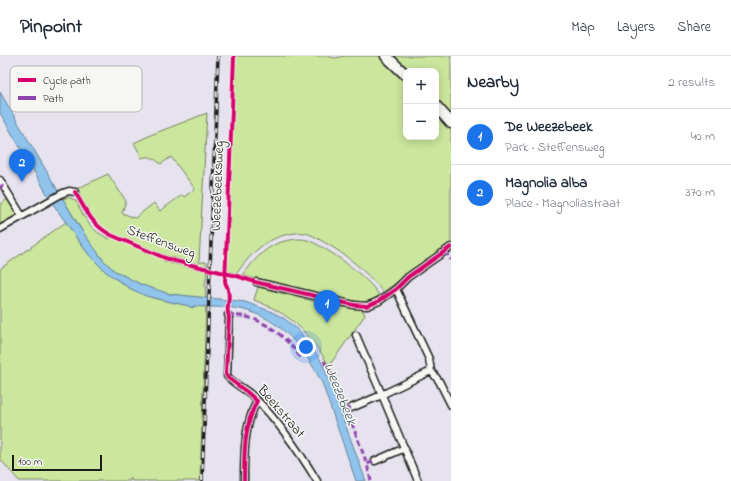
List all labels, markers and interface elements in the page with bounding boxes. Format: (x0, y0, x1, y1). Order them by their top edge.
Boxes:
text: Pinpoint (20, 14, 82, 41)
text: Map (571, 17, 595, 38)
text: Layers (617, 17, 655, 38)
text: Share (677, 17, 711, 38)
legend (10, 66, 142, 112)
map controls (403, 68, 439, 140)
button: + (403, 68, 439, 104)
text: Nearby (467, 70, 519, 95)
text: Cycle path (43, 73, 91, 90)
text: 2 results (668, 73, 715, 92)
text: Path (43, 91, 64, 107)
button: − (403, 104, 439, 140)
text: De Weezebeek (505, 116, 592, 138)
text: 1 (478, 127, 482, 146)
text: 40 m (691, 127, 715, 146)
text: Park · Steffensweg (505, 138, 605, 157)
street label: Weezebeeksweg (206, 140, 231, 232)
pin: 2 (9, 149, 35, 182)
text: Magnolia alba (505, 172, 587, 194)
text: 2 (477, 183, 483, 202)
text: 370 m (685, 183, 715, 202)
text: Place · Magnoliastraat (505, 194, 620, 213)
street label: Steffensweg (123, 220, 198, 265)
pin: 1 (314, 290, 340, 323)
your location (296, 337, 316, 357)
water label: Weezebeek (317, 359, 363, 430)
street label: Beekstraat (251, 380, 310, 443)
scale bar (12, 453, 102, 472)
text: 100 m (18, 454, 42, 470)

